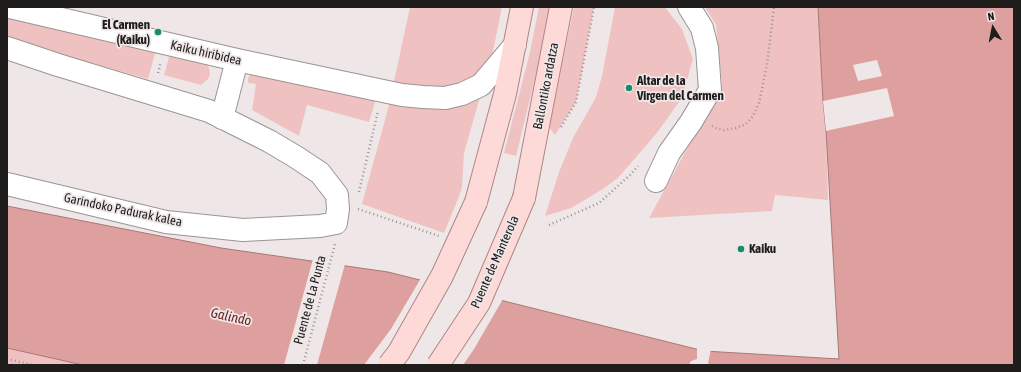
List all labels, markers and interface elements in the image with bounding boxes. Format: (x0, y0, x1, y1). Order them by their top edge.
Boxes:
north arrow (973, 8, 1013, 48)
text: N (987, 10, 995, 23)
place label: El Carmen (Kaiku) (102, 17, 150, 48)
marker: El Carmen (Kaiku) (153, 27, 163, 37)
street label: Kaiku hiribidea (169, 37, 243, 69)
street label: Ballontiko ardatza (530, 41, 562, 131)
place label: Altar de la Virgen del Carmen (637, 73, 724, 104)
marker: Altar de la Virgen del Carmen (624, 83, 634, 93)
street label: Garindoko Padurak kalea (62, 190, 184, 230)
street label: Puente de Manterola (468, 213, 522, 311)
place label: Kaiku (749, 241, 776, 257)
marker: Kaiku (736, 244, 746, 254)
street label: Puente de La Punta (291, 254, 329, 346)
water label: Galindo (209, 305, 253, 329)

